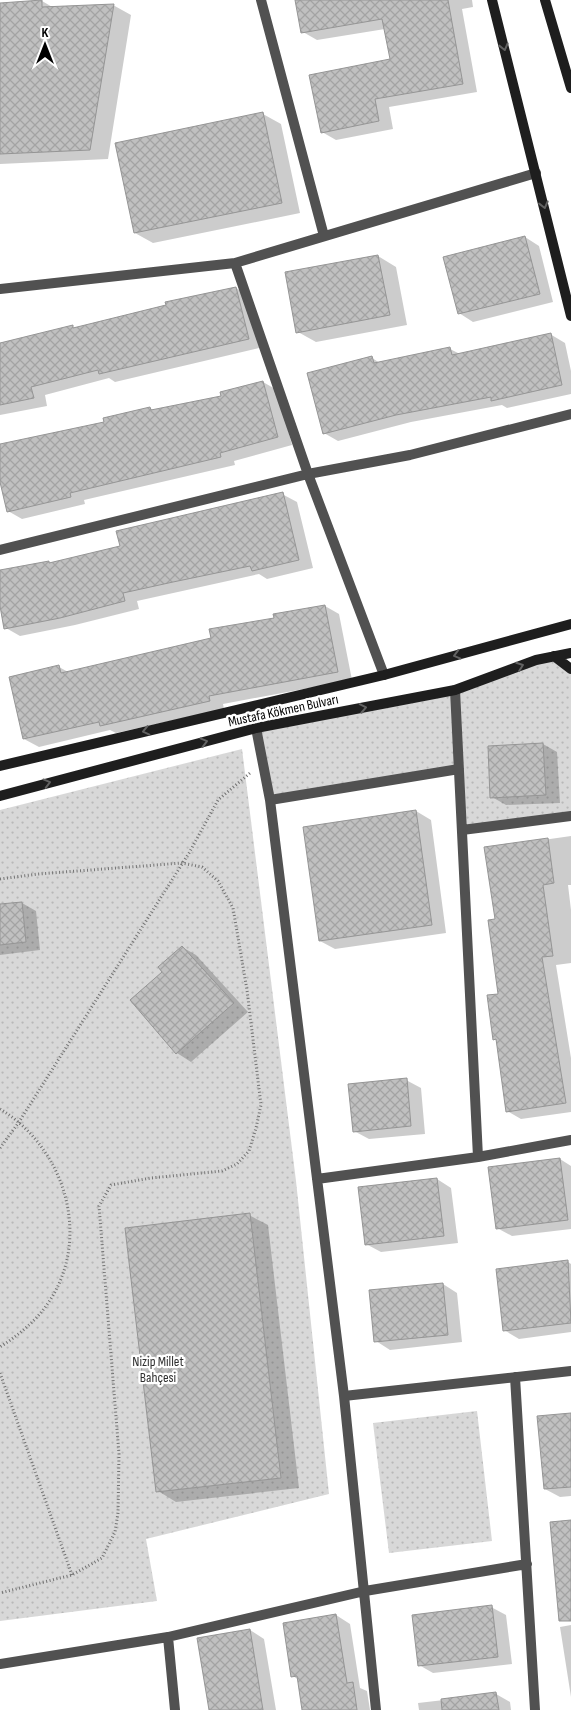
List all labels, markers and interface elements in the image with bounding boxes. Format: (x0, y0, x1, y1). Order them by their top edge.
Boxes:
north arrow (20, 20, 70, 70)
text: K (42, 24, 49, 41)
one-way arrow (498, 43, 509, 52)
one-way arrow (538, 200, 549, 209)
one-way arrow (452, 649, 461, 660)
one-way arrow (515, 662, 523, 672)
street label: Mustafa Kökmen Bulvarı (226, 691, 340, 730)
one-way arrow (359, 703, 367, 713)
one-way arrow (141, 725, 150, 736)
one-way arrow (200, 737, 209, 748)
one-way arrow (43, 779, 51, 789)
park label: Nizip Millet Bahçesi (132, 1353, 184, 1386)

